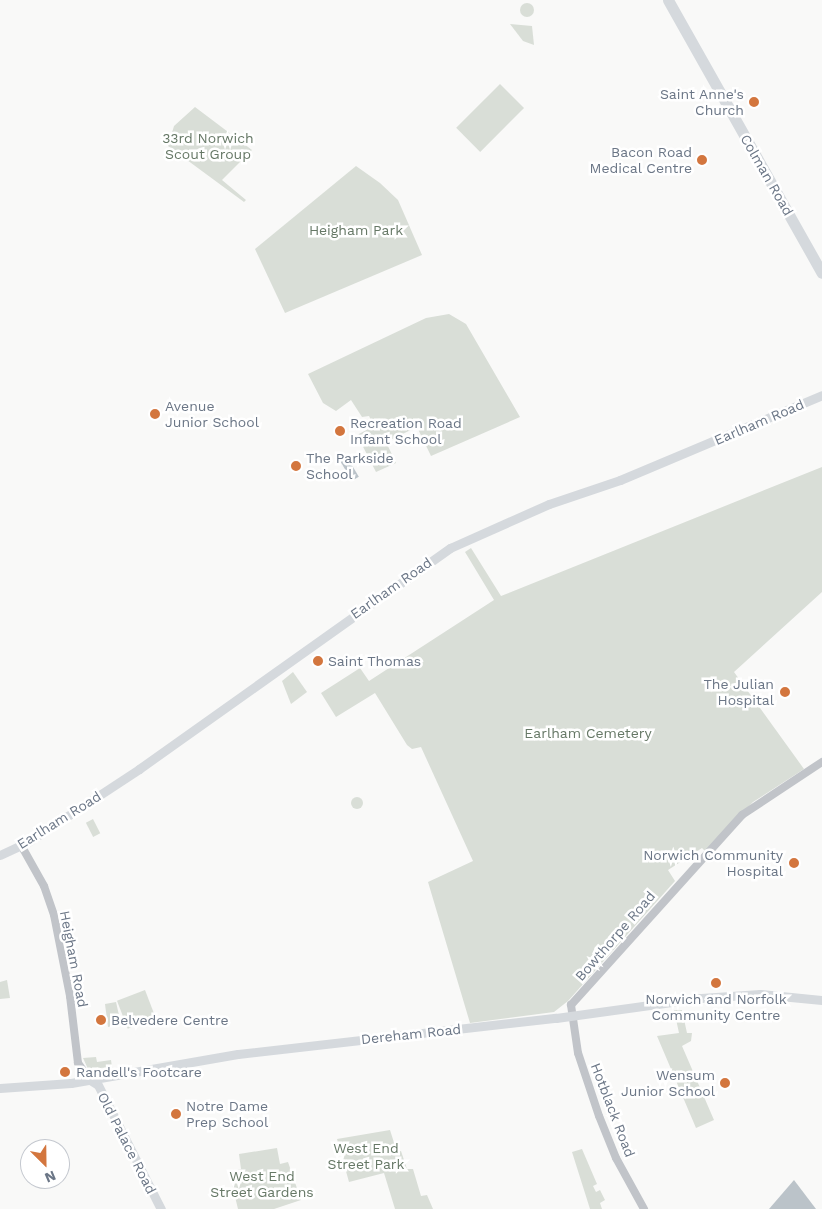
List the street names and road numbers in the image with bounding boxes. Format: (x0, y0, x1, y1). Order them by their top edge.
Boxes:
street label: Colman Road (737, 131, 797, 219)
street label: Earlham Road (712, 396, 806, 448)
street label: Earlham Road (347, 554, 435, 622)
street label: Earlham Road (14, 788, 104, 852)
street label: Bowthorpe Road (571, 888, 659, 984)
street label: Heigham Road (56, 909, 92, 1009)
street label: Dereham Road (360, 1020, 462, 1048)
street label: Hotblack Road (587, 1060, 639, 1160)
street label: Old Palace Road (94, 1089, 160, 1197)

